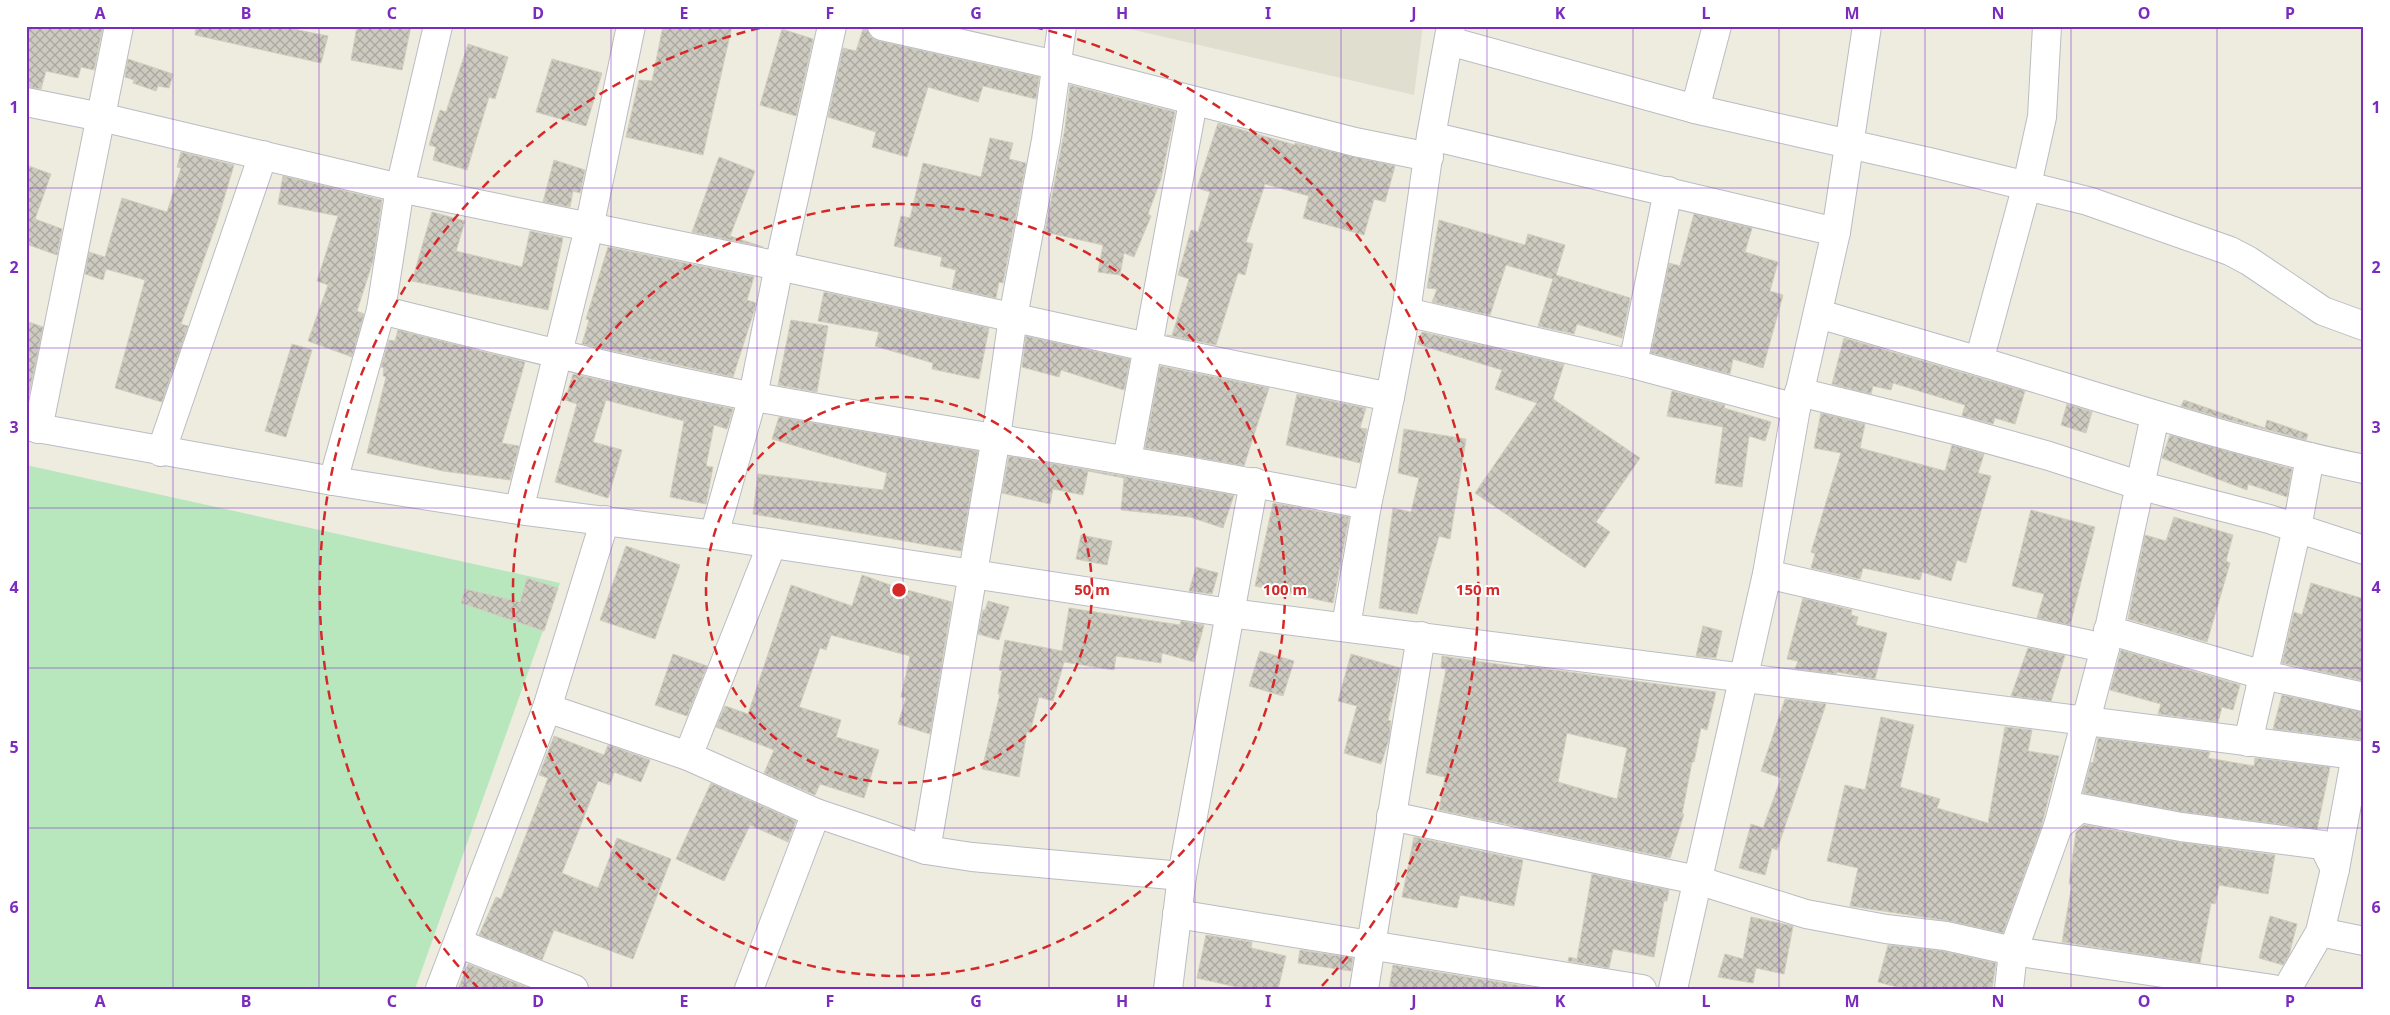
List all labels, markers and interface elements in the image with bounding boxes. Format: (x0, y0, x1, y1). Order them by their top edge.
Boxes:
text: A (94, 2, 106, 24)
text: B (241, 2, 251, 24)
text: C (387, 2, 397, 24)
text: D (532, 2, 544, 24)
text: E (680, 2, 689, 24)
text: F (826, 2, 834, 24)
text: G (970, 2, 982, 24)
text: H (1116, 2, 1128, 24)
text: I (1265, 2, 1271, 24)
text: J (1409, 2, 1417, 24)
text: K (1555, 2, 1566, 24)
text: L (1702, 2, 1711, 24)
text: M (1844, 2, 1860, 24)
text: N (1991, 2, 2005, 24)
text: O (2138, 2, 2150, 24)
text: P (2285, 2, 2295, 24)
text: 1 (9, 96, 19, 118)
text: 1 (2371, 96, 2381, 118)
text: 2 (9, 256, 19, 278)
text: 2 (2371, 256, 2381, 278)
text: 3 (9, 416, 19, 438)
text: 3 (2371, 416, 2381, 438)
text: 4 (9, 576, 19, 598)
text: 4 (2371, 576, 2381, 598)
text: 50 m (1074, 579, 1110, 599)
text: 100 m (1263, 579, 1307, 599)
text: 150 m (1456, 579, 1500, 599)
centre of rings (890, 581, 908, 599)
text: 5 (9, 736, 19, 758)
text: 5 (2371, 736, 2381, 758)
text: 6 (9, 896, 19, 918)
text: 6 (2371, 896, 2381, 918)
text: A (94, 990, 106, 1012)
text: B (241, 990, 251, 1012)
text: C (387, 990, 397, 1012)
text: D (532, 990, 544, 1012)
text: E (680, 990, 689, 1012)
text: F (826, 990, 834, 1012)
text: G (970, 990, 982, 1012)
text: H (1116, 990, 1128, 1012)
text: I (1265, 990, 1271, 1012)
text: J (1409, 990, 1417, 1012)
text: K (1555, 990, 1566, 1012)
text: L (1702, 990, 1711, 1012)
text: M (1844, 990, 1860, 1012)
text: N (1991, 990, 2005, 1012)
text: O (2138, 990, 2150, 1012)
text: P (2285, 990, 2295, 1012)

